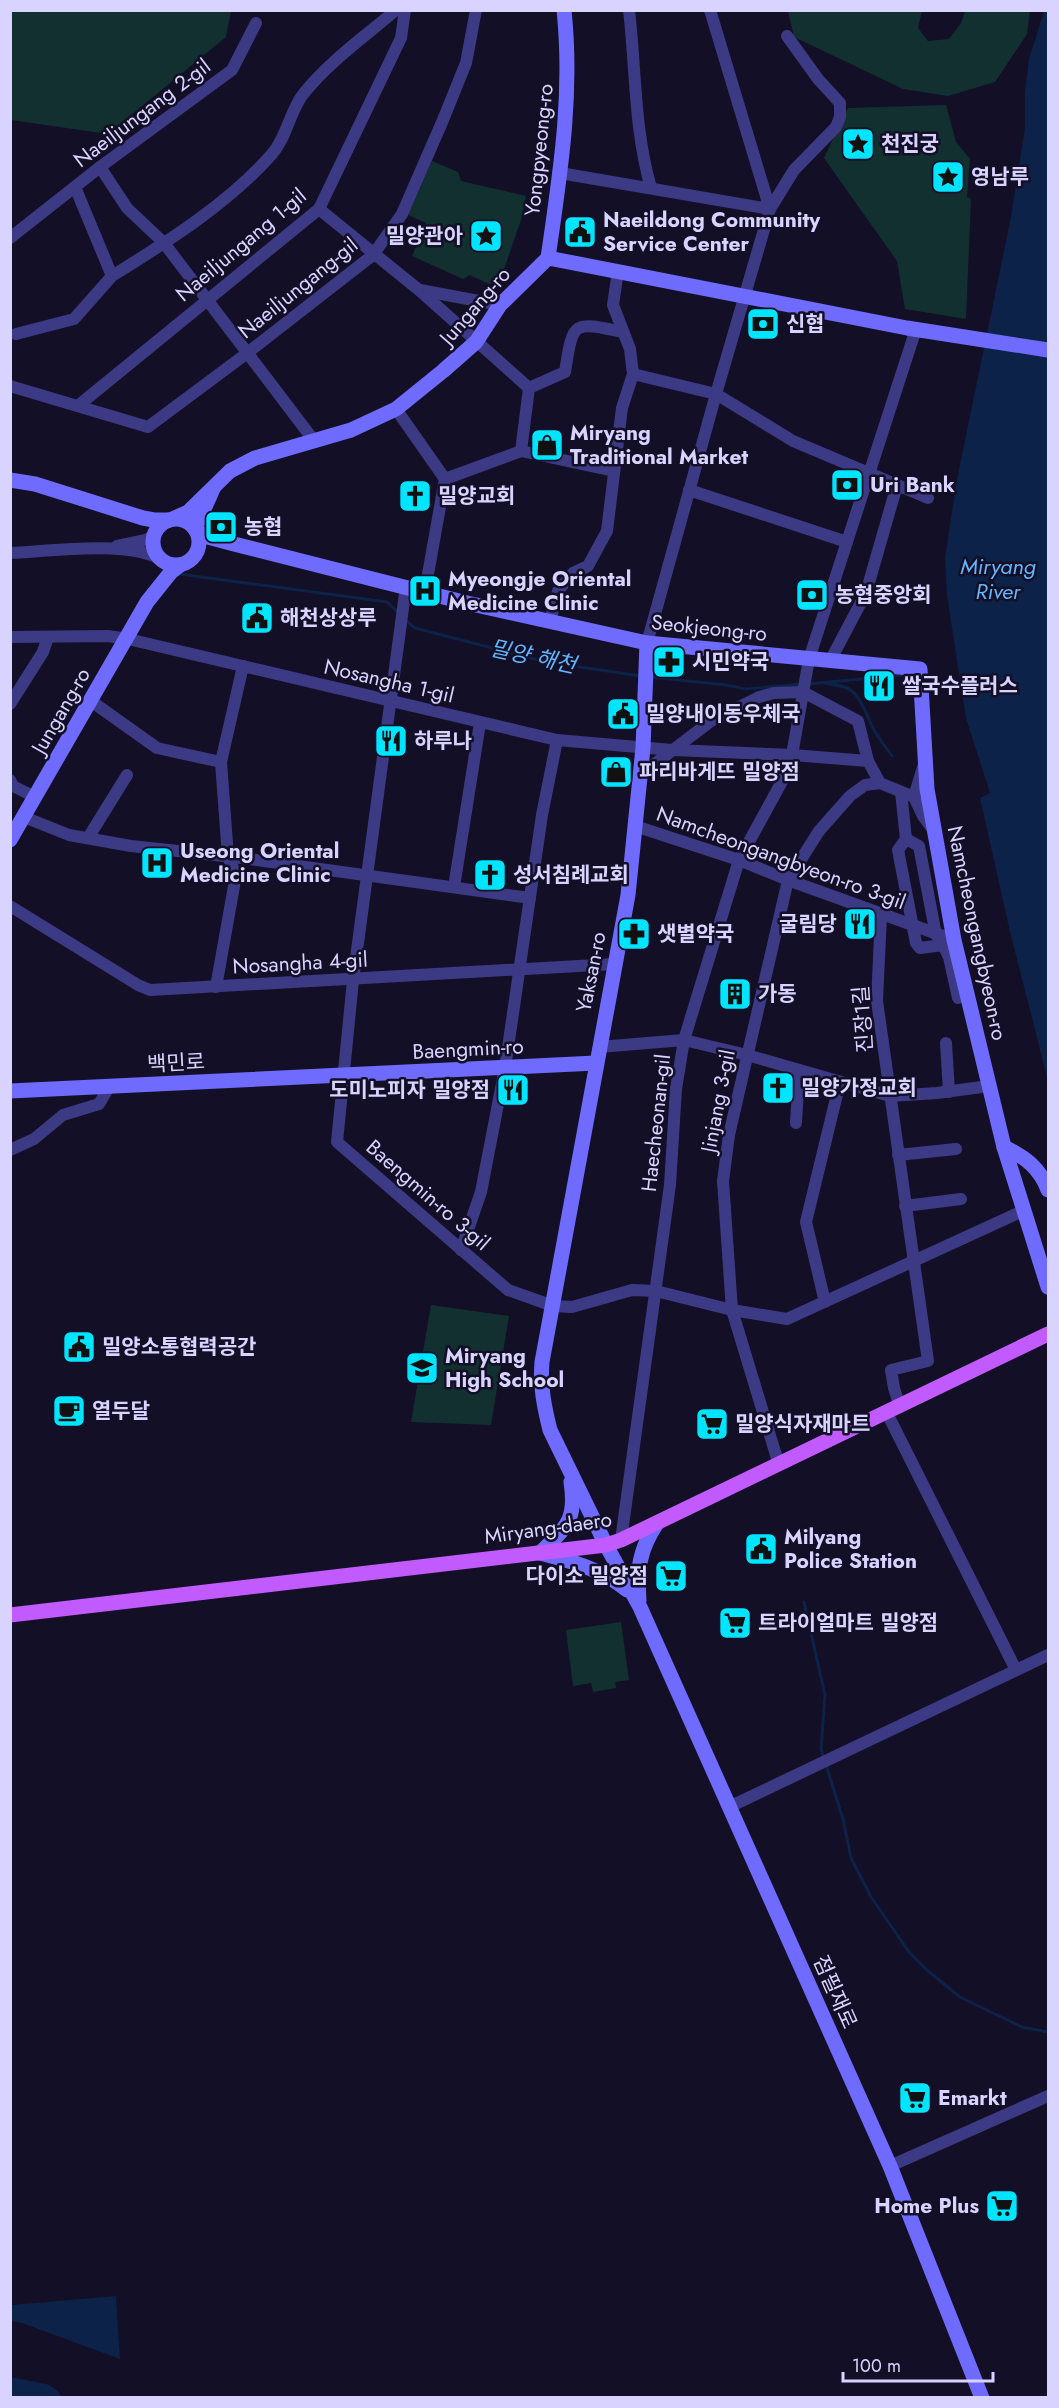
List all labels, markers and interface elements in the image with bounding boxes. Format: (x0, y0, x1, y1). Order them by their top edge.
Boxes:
street label: Naeiljungang 2-gil (67, 51, 217, 175)
street label: Yongpyeong-ro (517, 82, 561, 218)
place icon: 천진궁 (840, 126, 876, 162)
place label: 천진궁 (881, 129, 939, 159)
place icon: 영남루 (930, 159, 966, 195)
place label: 영남루 (971, 162, 1029, 192)
street label: Naeiljungang 1-gil (169, 181, 313, 309)
place label: Naeildong Community Service Center (603, 205, 821, 259)
public building icon: Naeildong Community Service Center (562, 214, 598, 250)
place icon: 밀양관아 (468, 218, 504, 254)
place label: 밀양관아 (386, 221, 463, 251)
street label: Naeiljungang-gil (232, 230, 364, 346)
street label: Jungang-ro (431, 260, 517, 354)
bank icon: 신협 (745, 306, 781, 342)
place label: 신협 (786, 309, 825, 339)
place label: Miryang Traditional Market (570, 418, 749, 472)
shop icon: Miryang Traditional Market (529, 427, 565, 463)
bank icon: Uri Bank (829, 467, 865, 503)
place label: Uri Bank (870, 470, 955, 500)
church icon: 밀양교회 (397, 478, 433, 514)
place label: 밀양교회 (438, 481, 515, 511)
bank icon: 농협 (203, 509, 239, 545)
place label: 농협 (244, 512, 283, 542)
water label: Miryang River (960, 550, 1036, 607)
place label: Myeongje Oriental Medicine Clinic (448, 564, 631, 618)
hospital icon: Myeongje Oriental Medicine Clinic (407, 573, 443, 609)
bank icon: 농협중앙회 (794, 577, 830, 613)
place label: 농협중앙회 (835, 580, 932, 610)
public building icon: 해천상상루 (239, 600, 275, 636)
place label: 해천상상루 (280, 603, 377, 633)
street label: Seokjeong-ro (650, 607, 768, 649)
water label: 밀양 해천 (487, 631, 582, 681)
pharmacy icon: 시민약국 (651, 644, 687, 680)
place label: 시민약국 (692, 647, 769, 677)
street label: Nosangha 1-gil (321, 651, 457, 711)
street label: Jungang-ro (23, 662, 98, 762)
restaurant icon: 쌀국수플러스 (861, 668, 897, 704)
place label: 쌀국수플러스 (902, 671, 1018, 701)
public building icon: 밀양내이동우체국 (605, 696, 641, 732)
place label: 밀양내이동우체국 (646, 699, 801, 729)
restaurant icon: 하루나 (373, 723, 409, 759)
place label: 하루나 (414, 726, 472, 756)
shop icon: 파리바게뜨 밀양점 (598, 754, 634, 790)
place label: 파리바게뜨 밀양점 (639, 757, 800, 787)
street label: Namcheongangbyeon-ro 3-gil (652, 799, 910, 917)
street label: Namcheongangbyeon-ro (940, 823, 1014, 1043)
place label: Useong Oriental Medicine Clinic (180, 836, 339, 890)
hospital icon: Useong Oriental Medicine Clinic (139, 845, 175, 881)
church icon: 성서침례교회 (472, 857, 508, 893)
place label: 성서침례교회 (513, 860, 629, 890)
restaurant icon: 굴림당 (842, 906, 878, 942)
place label: 굴림당 (779, 909, 837, 939)
pharmacy icon: 샛별약국 (616, 916, 652, 952)
place label: 샛별약국 (657, 919, 734, 949)
street label: Yaksan-ro (569, 929, 613, 1015)
street label: Nosangha 4-gil (231, 944, 369, 982)
building icon: 가동 (717, 976, 753, 1012)
place label: 가동 (758, 979, 797, 1009)
street label: 진장1길 (846, 984, 880, 1054)
street label: Baengmin-ro (412, 1031, 524, 1067)
street label: 백민로 (146, 1047, 206, 1079)
street label: Jinjang 3-gil (693, 1047, 743, 1158)
street label: Haecheonan-gil (634, 1053, 678, 1193)
church icon: 밀양가정교회 (760, 1070, 796, 1106)
restaurant icon: 도미노피자 밀양점 (495, 1072, 531, 1108)
place label: 밀양가정교회 (801, 1073, 917, 1103)
place label: 도미노피자 밀양점 (329, 1075, 490, 1105)
street label: Baengmin-ro 3-gil (359, 1133, 497, 1257)
public building icon: 밀양소통협력공간 (61, 1329, 97, 1365)
place label: 밀양소통협력공간 (102, 1332, 257, 1362)
place label: Miryang High School (445, 1341, 564, 1395)
school or university icon: Miryang High School (404, 1350, 440, 1386)
cafe icon: 열두달 (51, 1393, 87, 1429)
place label: 열두달 (92, 1396, 150, 1426)
supermarket icon: 밀양식자재마트 (694, 1406, 730, 1442)
place label: 밀양식자재마트 (735, 1409, 870, 1439)
street label: Miryang-daero (482, 1504, 614, 1552)
place label: Milyang Police Station (784, 1522, 917, 1576)
public building icon: Milyang Police Station (743, 1531, 779, 1567)
supermarket icon: 다이소 밀양점 (653, 1558, 689, 1594)
place label: 다이소 밀양점 (526, 1561, 648, 1591)
supermarket icon: 트라이얼마트 밀양점 (717, 1605, 753, 1641)
place label: 트라이얼마트 밀양점 (758, 1608, 938, 1638)
street label: 점필재로 (806, 1951, 864, 2033)
supermarket icon: Emarkt (897, 2080, 933, 2116)
place label: Emarkt (938, 2083, 1007, 2113)
supermarket icon: Home Plus (984, 2188, 1020, 2224)
place label: Home Plus (874, 2191, 979, 2221)
scale bar (843, 2345, 993, 2383)
text: 100 m (852, 2353, 901, 2379)

